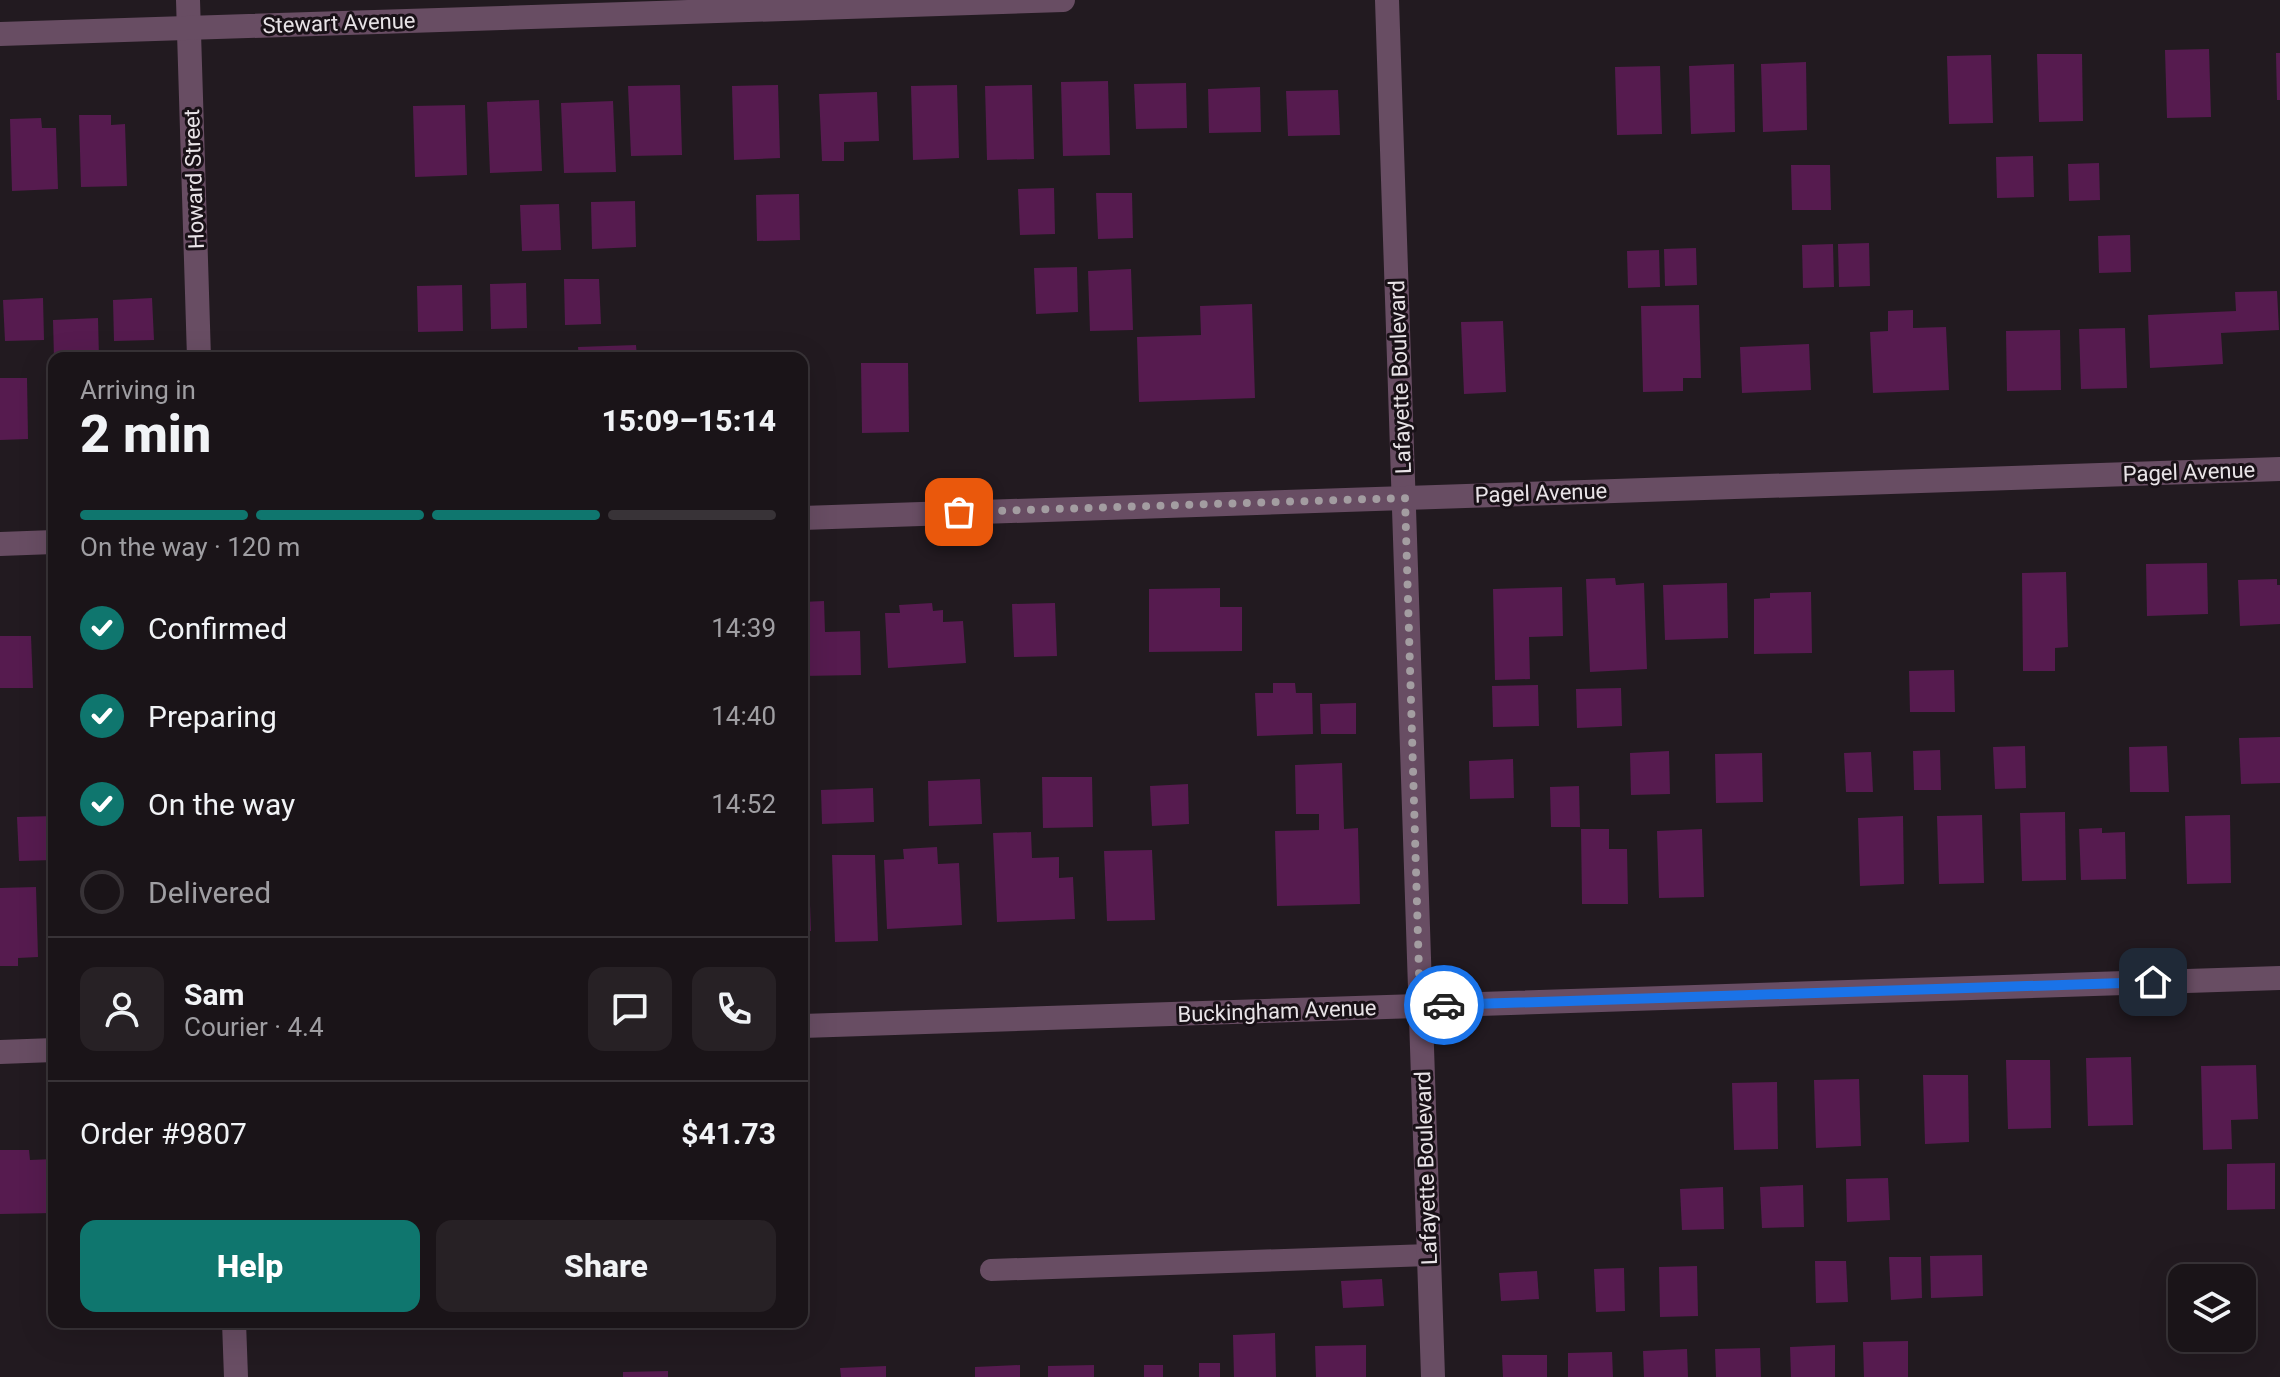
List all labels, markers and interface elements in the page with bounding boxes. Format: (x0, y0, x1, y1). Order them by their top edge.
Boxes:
street label: Stewart Avenue (262, 8, 416, 38)
street label: Howard Street (179, 109, 209, 249)
street label: Lafayette Boulevard (1384, 280, 1416, 474)
text: Arriving in (80, 375, 196, 405)
text: 15:09–15:14 (601, 403, 776, 438)
text: 2 min (80, 404, 211, 465)
street label: Pagel Avenue (2122, 457, 2256, 487)
pin (925, 478, 993, 546)
street label: Pagel Avenue (1474, 478, 1608, 508)
icon: bag (937, 490, 981, 534)
text: On the way · 120 m (80, 532, 300, 562)
icon: check (80, 606, 124, 650)
text: Confirmed (148, 611, 287, 646)
text: 14:39 (711, 613, 776, 643)
icon: check (80, 694, 124, 738)
text: Preparing (148, 699, 277, 734)
text: 14:40 (711, 701, 776, 731)
icon: check (80, 782, 124, 826)
text: On the way (148, 787, 295, 822)
text: 14:52 (711, 789, 776, 819)
text: Delivered (148, 875, 271, 910)
pin (2119, 948, 2187, 1016)
icon: home (2131, 960, 2175, 1004)
courier (1404, 965, 1484, 1045)
button: person (80, 967, 164, 1051)
button: chat (588, 967, 672, 1051)
button: phone (692, 967, 776, 1051)
text: Sam (184, 977, 245, 1012)
icon: car (1422, 983, 1466, 1027)
street label: Buckingham Avenue (1177, 995, 1377, 1027)
text: Courier · 4.4 (184, 1012, 324, 1042)
street label: Lafayette Boulevard (1410, 1071, 1442, 1265)
text: Order #9807 (80, 1116, 247, 1151)
text: $41.73 (681, 1116, 776, 1151)
button: Help (80, 1220, 420, 1312)
button: Share (436, 1220, 776, 1312)
map controls (2168, 1264, 2256, 1352)
button: layers (2168, 1264, 2256, 1352)

